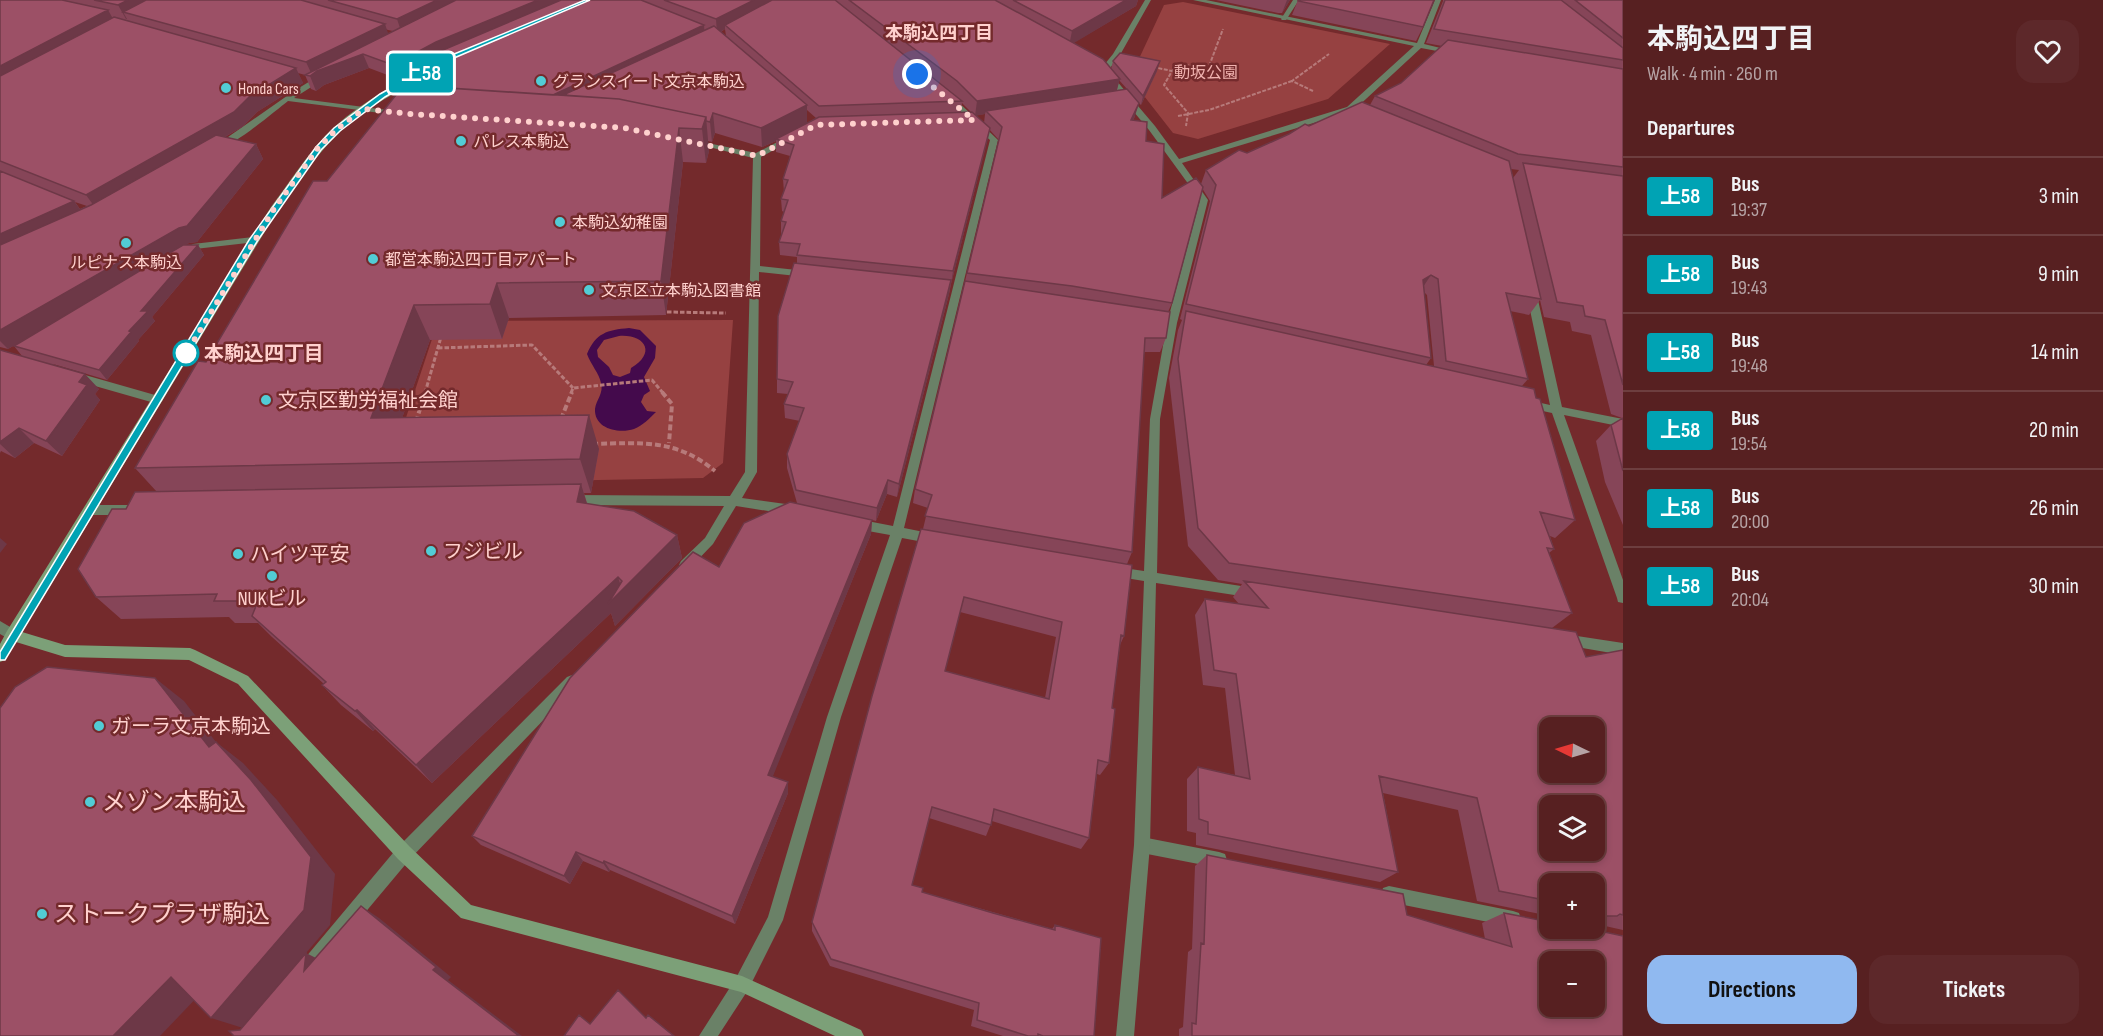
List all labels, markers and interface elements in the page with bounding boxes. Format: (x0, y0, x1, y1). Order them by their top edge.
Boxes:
button: heart (2016, 20, 2079, 83)
district label: 本駒込四丁目 (885, 23, 993, 44)
text: 本駒込四丁目 (1647, 23, 1815, 56)
line badge: 上58 (386, 54, 456, 92)
your location (902, 59, 932, 89)
text: 上58 (401, 61, 441, 86)
text: Walk · 4 min · 260 m (1647, 62, 1778, 86)
park label: 動坂公園 (1174, 64, 1238, 83)
place label: グランスイート文京本駒込 (553, 73, 745, 92)
marker: グランスイート文京本駒込 (534, 74, 548, 88)
place label: Honda Cars (238, 80, 299, 99)
marker: Honda Cars (219, 81, 233, 95)
text: Departures (1647, 115, 1735, 142)
place label: パレス本駒込 (473, 133, 569, 152)
marker: パレス本駒込 (454, 134, 468, 148)
text: Bus (1731, 171, 1760, 198)
text: 3 min (2039, 183, 2079, 210)
text: 上58 (1660, 184, 1700, 209)
text: 19:37 (1731, 198, 1767, 222)
place label: 本駒込幼稚園 (572, 214, 668, 233)
marker: 本駒込幼稚園 (553, 215, 567, 229)
marker: ルピナス本駒込 (119, 236, 133, 250)
text: Bus (1731, 249, 1760, 276)
place label: 都営本駒込四丁目アパート (385, 251, 577, 270)
marker: 都営本駒込四丁目アパート (366, 252, 380, 266)
place label: ルピナス本駒込 (70, 254, 182, 273)
text: 9 min (2038, 261, 2079, 288)
text: 上58 (1660, 262, 1700, 287)
text: 19:43 (1731, 276, 1767, 300)
place label: 文京区立本駒込図書館 (601, 282, 761, 301)
marker: 文京区立本駒込図書館 (582, 283, 596, 297)
text: Bus (1731, 327, 1760, 354)
text: 14 min (2031, 339, 2079, 366)
marker: 本駒込四丁目 (173, 340, 199, 366)
text: 上58 (1660, 340, 1700, 365)
place label: 本駒込四丁目 (204, 342, 324, 366)
text: 19:48 (1731, 354, 1768, 378)
place label: 文京区勤労福祉会館 (278, 389, 458, 413)
marker: 文京区勤労福祉会館 (259, 393, 273, 407)
text: Bus (1731, 405, 1760, 432)
text: 20 min (2029, 417, 2079, 444)
text: 上58 (1660, 418, 1700, 443)
text: 19:54 (1731, 432, 1767, 456)
text: Bus (1731, 483, 1760, 510)
text: 26 min (2029, 495, 2079, 522)
text: 上58 (1660, 496, 1700, 521)
text: 20:00 (1731, 510, 1770, 534)
place label: フジビル (443, 540, 523, 564)
place label: ハイツ平安 (250, 543, 350, 567)
marker: フジビル (424, 544, 438, 558)
marker: ハイツ平安 (231, 547, 245, 561)
text: Bus (1731, 561, 1760, 588)
marker: NUKビル (265, 569, 279, 583)
text: 30 min (2029, 573, 2079, 600)
text: 上58 (1660, 574, 1700, 599)
place label: NUKビル (237, 587, 307, 611)
text: 20:04 (1731, 588, 1769, 612)
place label: ガーラ文京本駒込 (111, 715, 271, 739)
north arrow (1539, 717, 1605, 783)
map controls (1539, 717, 1605, 1017)
marker: ガーラ文京本駒込 (92, 719, 106, 733)
place label: メゾン本駒込 (102, 788, 246, 817)
marker: メゾン本駒込 (83, 795, 97, 809)
button: layers (1539, 795, 1605, 861)
button: + (1539, 873, 1605, 939)
place label: ストークプラザ駒込 (54, 900, 270, 929)
marker: ストークプラザ駒込 (35, 907, 49, 921)
button: − (1539, 951, 1605, 1017)
button: Directions (1647, 955, 1857, 1024)
button: Tickets (1869, 955, 2079, 1024)

